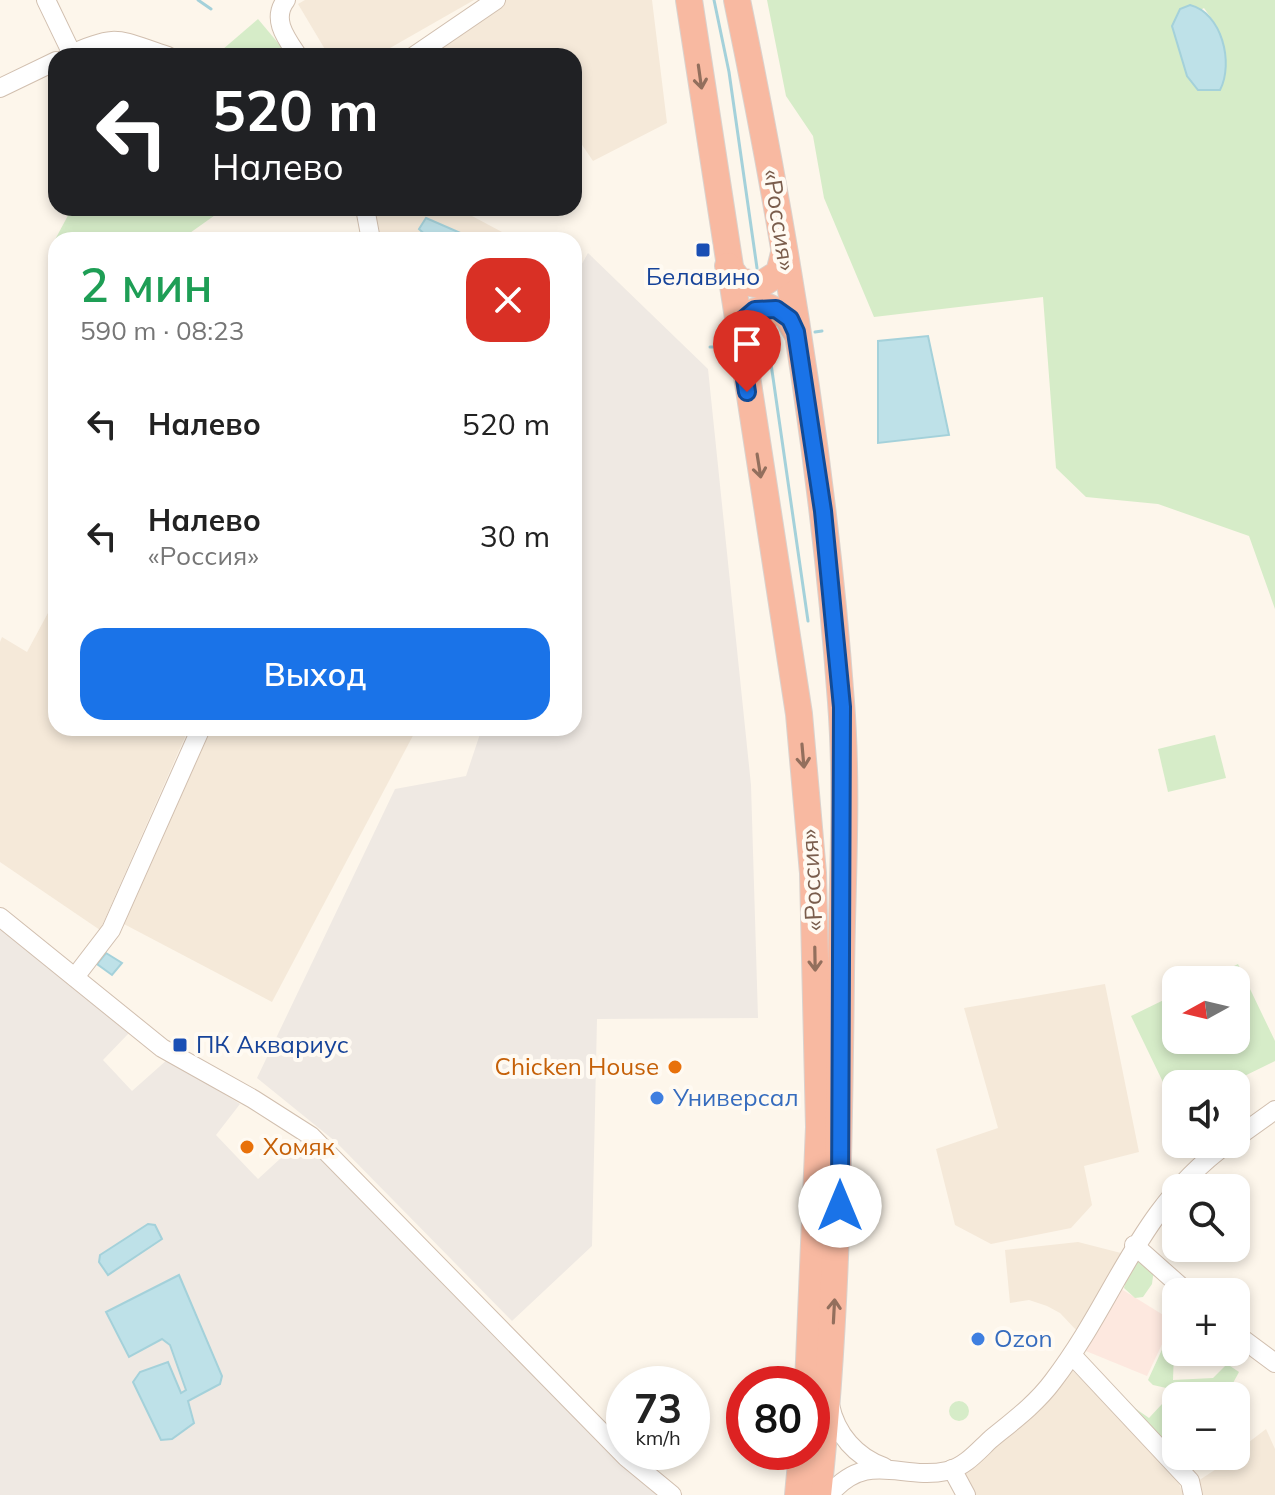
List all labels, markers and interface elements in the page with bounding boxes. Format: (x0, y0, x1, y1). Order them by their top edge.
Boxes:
one-way arrow (693, 64, 708, 89)
text: 520 m (212, 75, 379, 145)
icon: left (80, 80, 184, 184)
text: Налево (212, 144, 344, 189)
street label: «Россия» (757, 167, 803, 273)
marker: Белавино (694, 241, 712, 259)
text: 2 мин (80, 254, 213, 314)
button: close (466, 258, 550, 342)
place label: Белавино (646, 261, 760, 291)
pin (713, 310, 781, 392)
text: 590 m · 08:23 (80, 314, 244, 347)
icon: arrive (725, 322, 769, 366)
icon: left (80, 402, 124, 446)
text: Налево (148, 405, 261, 443)
text: 520 m (462, 405, 550, 443)
one-way arrow (753, 453, 768, 478)
text: Налево (148, 501, 261, 539)
icon: left (80, 514, 124, 558)
text: 30 m (480, 517, 550, 555)
text: «Россия» (148, 539, 259, 572)
button: Выход (80, 628, 550, 720)
one-way arrow (796, 742, 811, 768)
street label: «Россия» (793, 828, 829, 932)
one-way arrow (808, 945, 823, 972)
north arrow (1162, 966, 1250, 1054)
map controls (1162, 966, 1250, 1470)
place label: ПК Аквариус (196, 1029, 349, 1059)
marker: ПК Аквариус (171, 1036, 189, 1054)
place label: Chicken House (495, 1051, 659, 1081)
marker: Chicken House (666, 1058, 684, 1076)
button: sound (1162, 1070, 1250, 1158)
place label: Универсал (672, 1082, 799, 1112)
marker: Универсал (648, 1089, 666, 1107)
place label: Хомяк (263, 1131, 335, 1161)
marker: Хомяк (238, 1138, 256, 1156)
position arrow (798, 1164, 882, 1248)
button: search (1162, 1174, 1250, 1262)
button: + (1162, 1278, 1250, 1366)
one-way arrow (827, 1298, 842, 1325)
place label: Ozon (994, 1323, 1053, 1353)
marker: Ozon (969, 1330, 987, 1348)
speed limit sign: 80 (726, 1366, 830, 1470)
button: − (1162, 1382, 1250, 1470)
text: 73 (634, 1383, 682, 1433)
text: km/h (635, 1425, 681, 1450)

